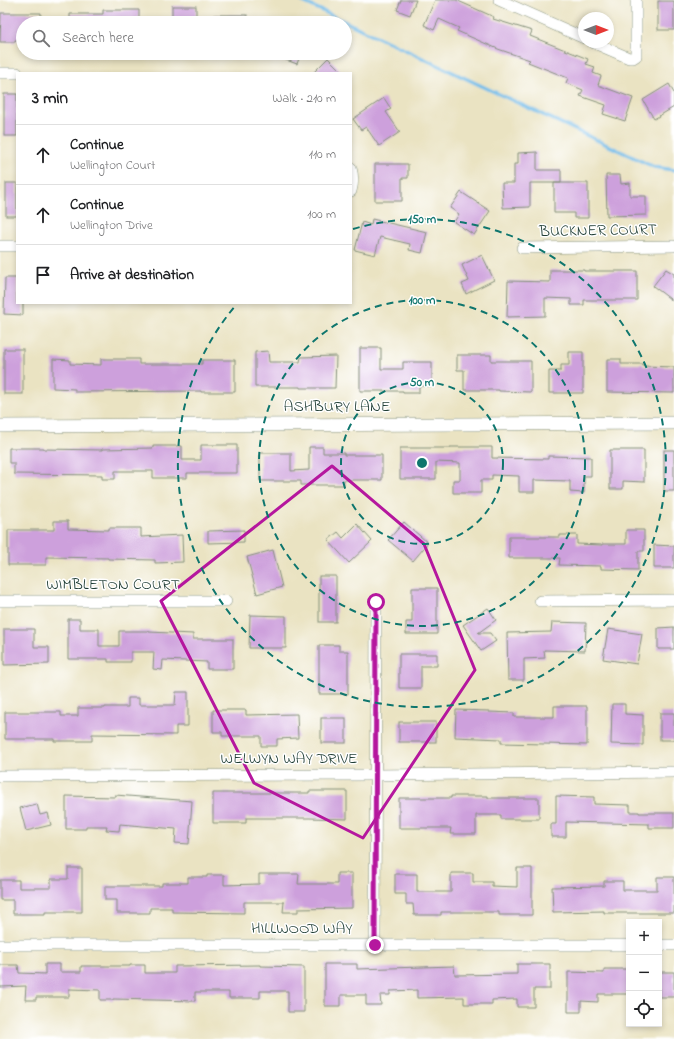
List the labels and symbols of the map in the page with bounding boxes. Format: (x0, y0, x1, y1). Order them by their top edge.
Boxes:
north arrow (578, 12, 614, 48)
text: 150 m (408, 211, 437, 229)
street label: BUCKNER COURT (538, 218, 657, 244)
text: 100 m (409, 292, 436, 310)
text: 50 m (410, 374, 435, 392)
street label: ASHBURY LANE (284, 395, 390, 419)
centre of rings (415, 456, 429, 470)
street label: WIMBLETON COURT (46, 573, 180, 597)
route start (367, 593, 385, 611)
street label: WELWYN WAY DRIVE (221, 747, 357, 771)
street label: HILLWOOD WAY (251, 917, 353, 941)
route end (366, 936, 384, 954)

